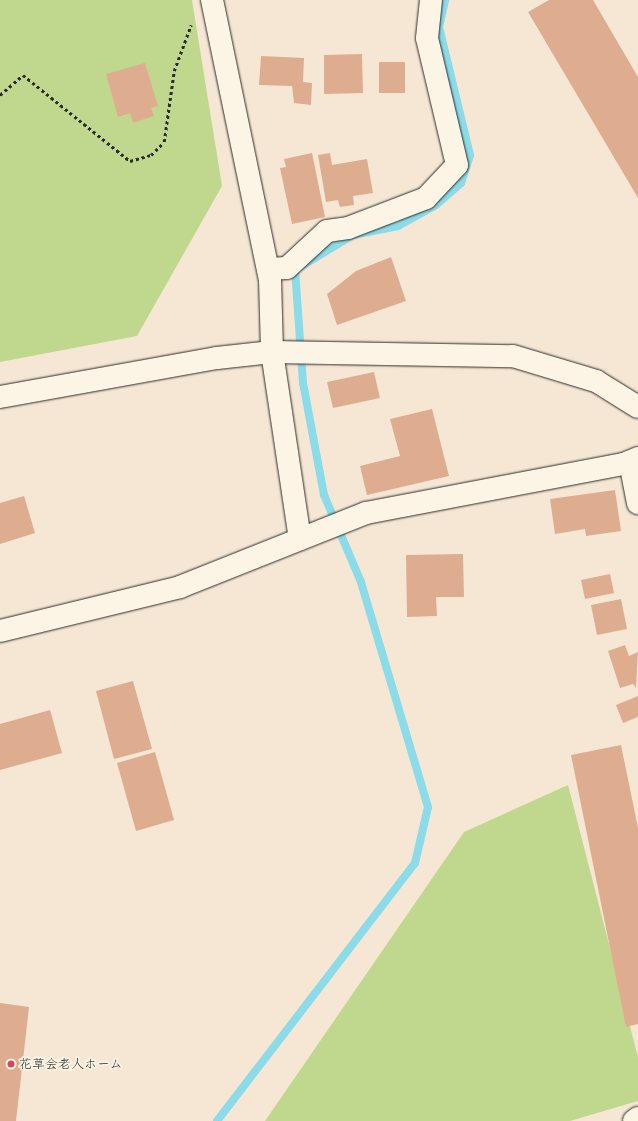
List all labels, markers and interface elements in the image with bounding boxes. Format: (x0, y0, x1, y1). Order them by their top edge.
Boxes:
place label: 花草会老人ホーム (19, 1056, 123, 1072)
marker: 花草会老人ホーム (6, 1059, 16, 1069)

